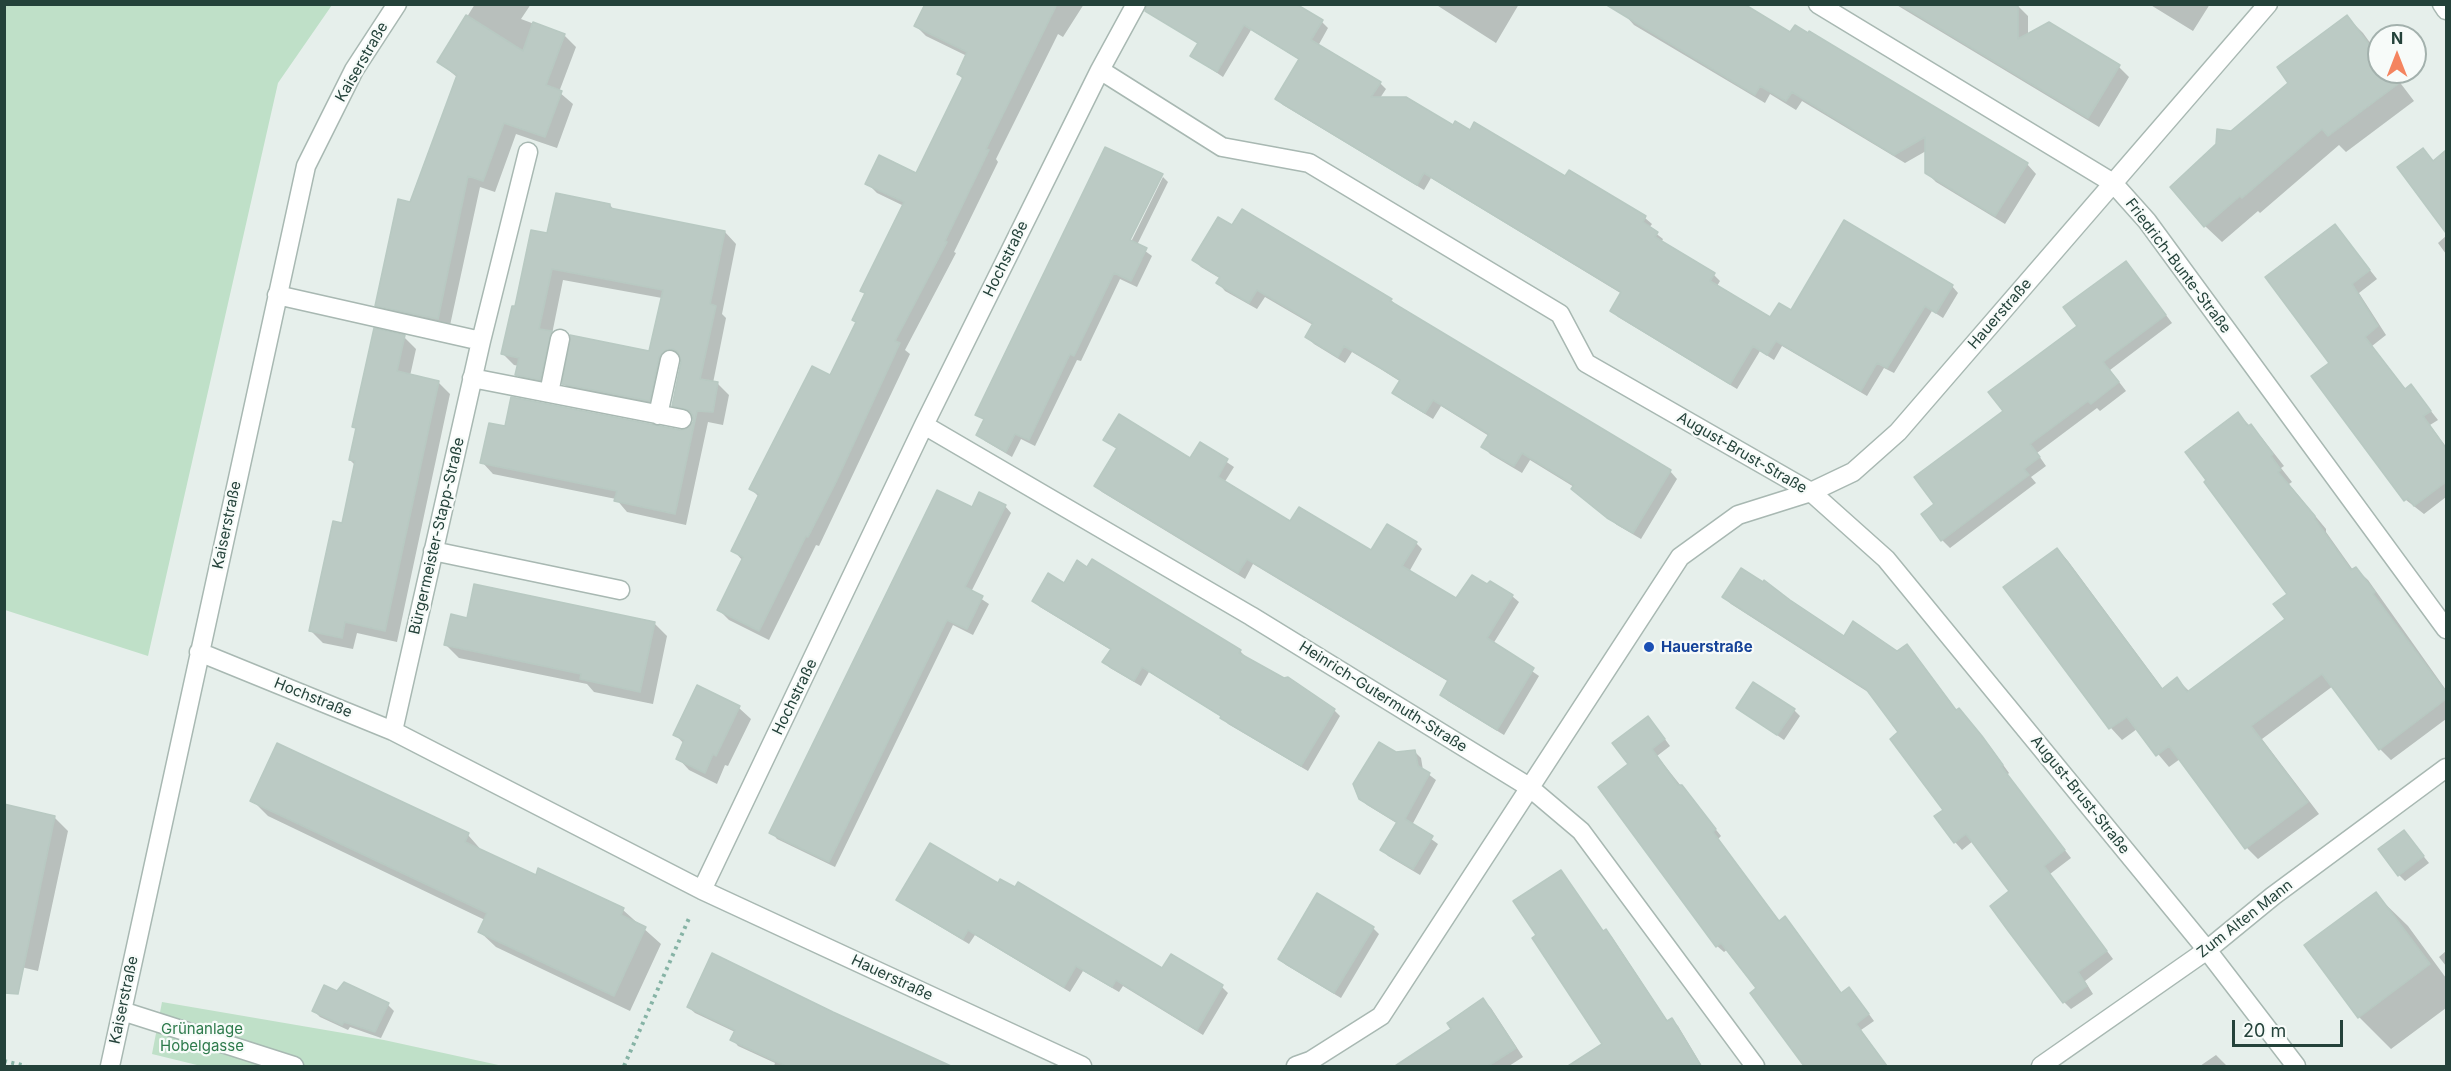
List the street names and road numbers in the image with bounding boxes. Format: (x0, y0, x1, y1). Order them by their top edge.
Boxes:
street label: Kaiserstraße (332, 19, 392, 105)
street label: Friedrich-Bunte-Straße (2121, 195, 2235, 337)
street label: Hochstraße (980, 218, 1032, 300)
street label: Hauerstraße (1964, 275, 2036, 353)
street label: August-Brust-Straße (1674, 408, 1810, 498)
street label: Bürgermeister-Stapp-Straße (406, 436, 468, 636)
street label: Kaiserstraße (209, 479, 245, 571)
street label: Heinrich-Gutermuth-Straße (1296, 638, 1470, 756)
street label: Hochstraße (769, 656, 821, 738)
street label: Hochstraße (271, 674, 355, 722)
street label: August-Brust-Straße (2027, 732, 2133, 858)
street label: Zum Alten Mann (2194, 876, 2296, 962)
street label: Hauerstraße (848, 951, 936, 1005)
street label: Kaiserstraße (106, 954, 142, 1046)

